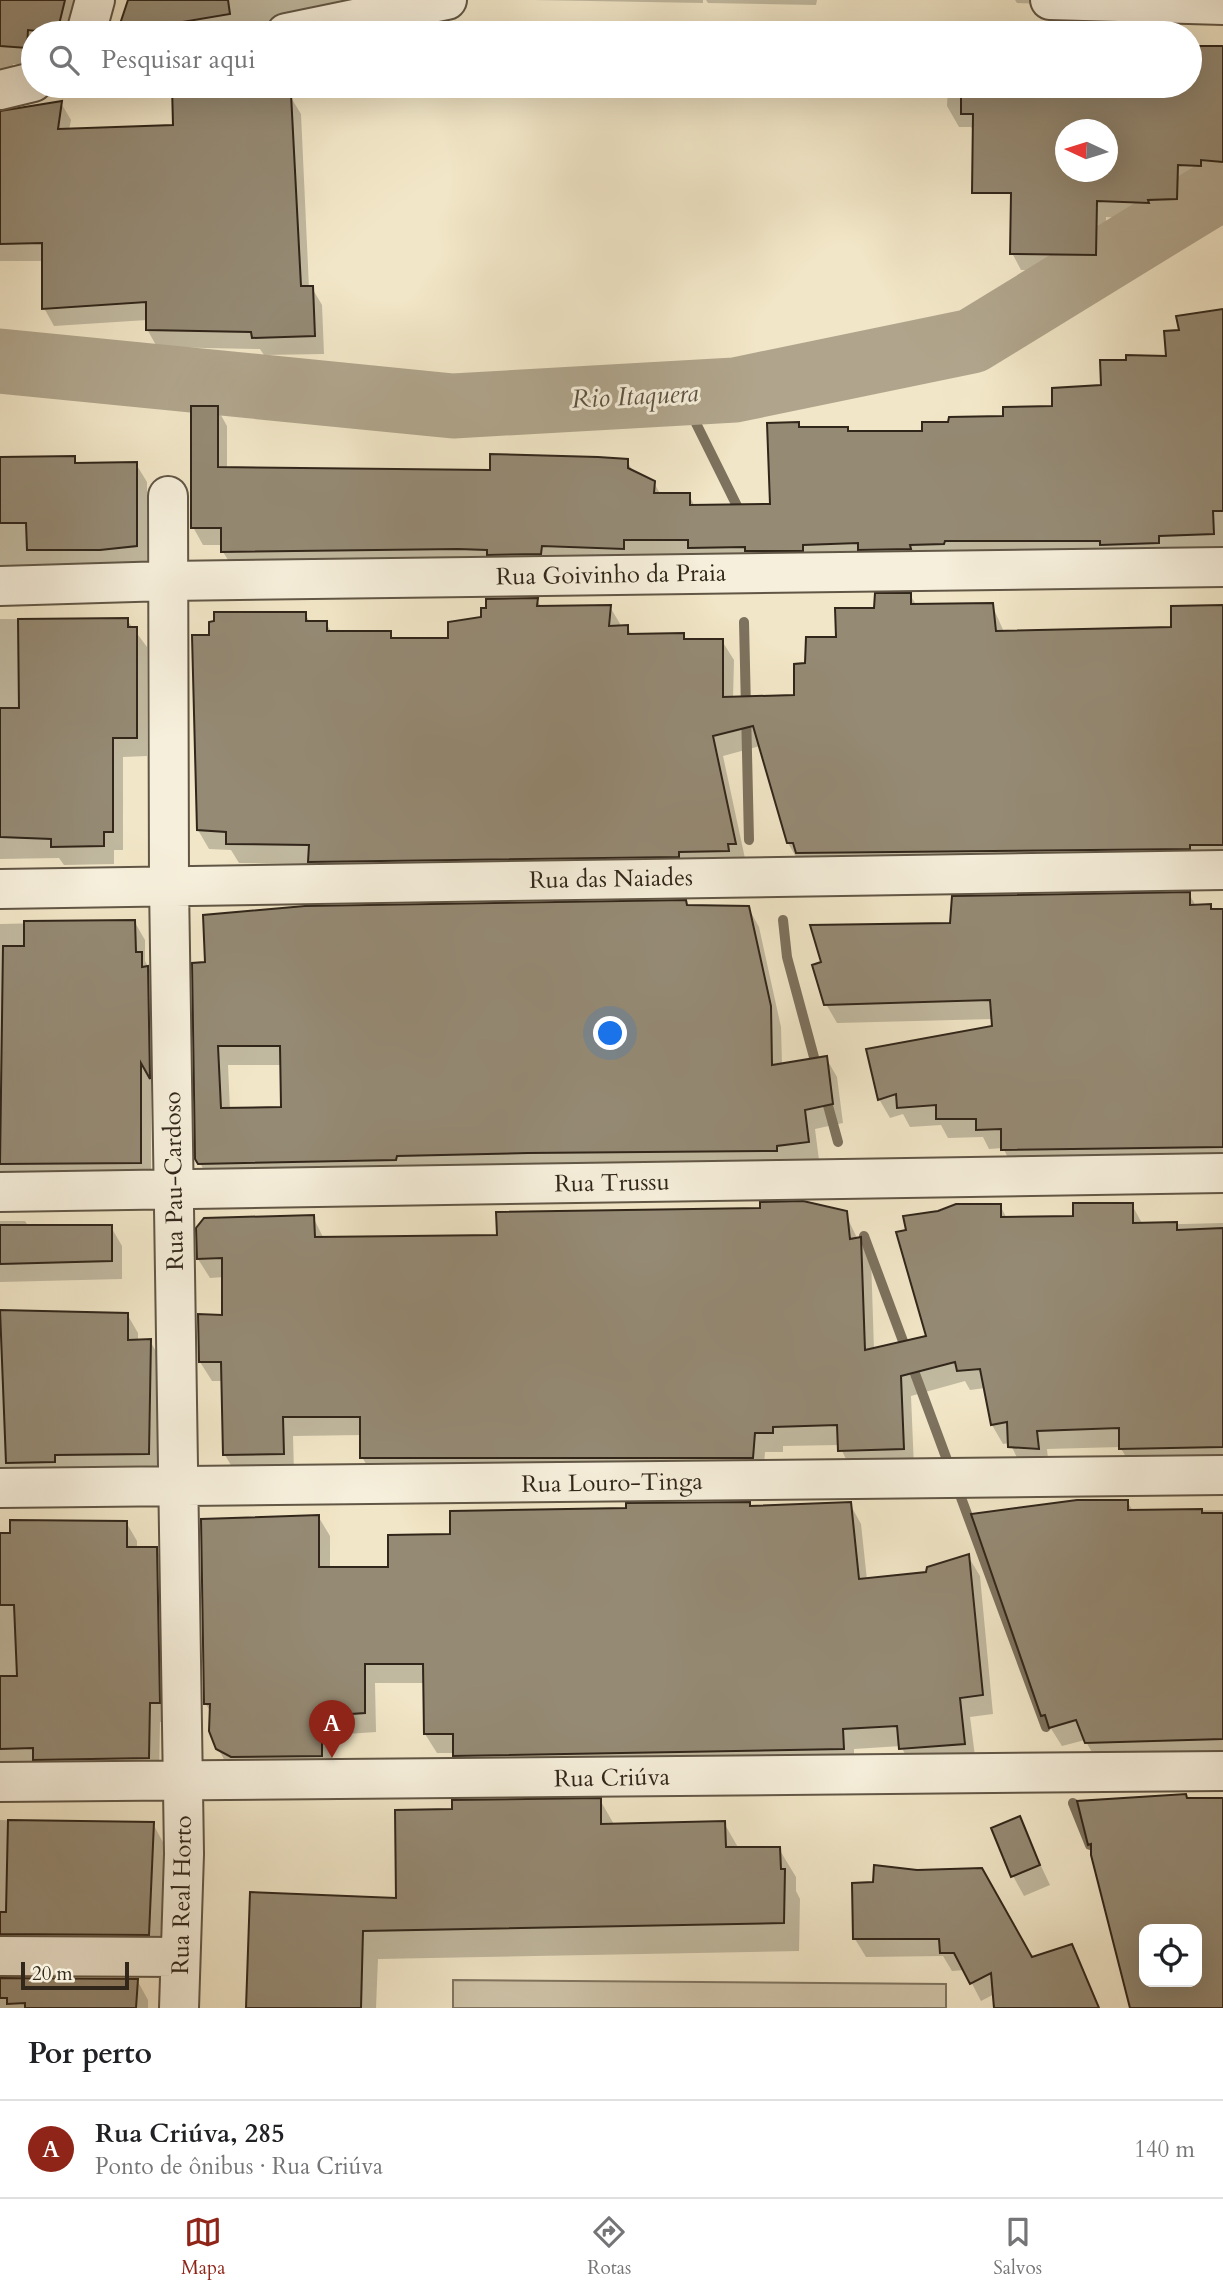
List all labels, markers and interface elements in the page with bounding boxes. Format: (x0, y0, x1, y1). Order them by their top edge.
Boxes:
search box (21, 21, 1202, 98)
icon: search (45, 41, 83, 79)
text: Pesquisar aqui (101, 42, 256, 77)
north arrow (1055, 119, 1118, 182)
water label: Rio Itaquera (571, 375, 700, 417)
street label: Rua Goivinho da Praia (495, 556, 727, 594)
street label: Rua das Naiades (529, 861, 693, 897)
your location (593, 1016, 627, 1050)
street label: Rua Pau-Cardoso (156, 1091, 192, 1271)
street label: Rua Trussu (554, 1165, 670, 1201)
street label: Rua Louro-Tinga (521, 1465, 704, 1501)
pin: A (309, 1700, 355, 1758)
street label: Rua Criúva (554, 1760, 671, 1796)
street label: Rua Real Horto (164, 1815, 200, 1975)
map controls (1139, 1924, 1202, 1987)
button: locate (1139, 1924, 1202, 1987)
scale bar (21, 1959, 130, 1991)
text: 20 m (32, 1961, 73, 1987)
text: Por perto (28, 2033, 152, 2074)
text: Rua Criúva, 285 (95, 2116, 285, 2151)
text: A (42, 2134, 60, 2165)
text: 140 m (1134, 2134, 1195, 2165)
text: Ponto de ônibus · Rua Criúva (95, 2151, 383, 2182)
tab: Mapa (181, 2213, 225, 2281)
tab: Rotas (587, 2213, 631, 2281)
tab: Salvos (993, 2213, 1042, 2281)

